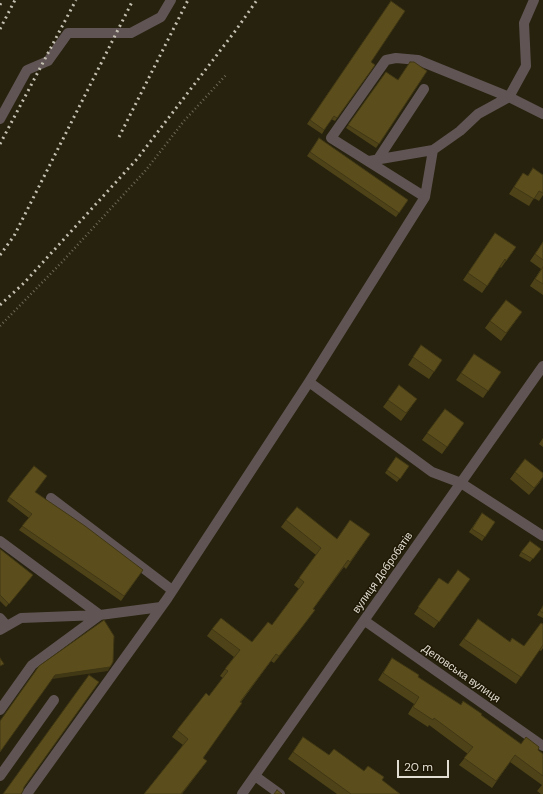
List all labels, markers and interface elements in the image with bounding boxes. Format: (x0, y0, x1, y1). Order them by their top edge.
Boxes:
street label: вулиця Добробатів (350, 530, 416, 616)
street label: Деповська вулиця (419, 642, 503, 706)
scale bar (399, 752, 451, 778)
text: 20 m (404, 759, 433, 775)

